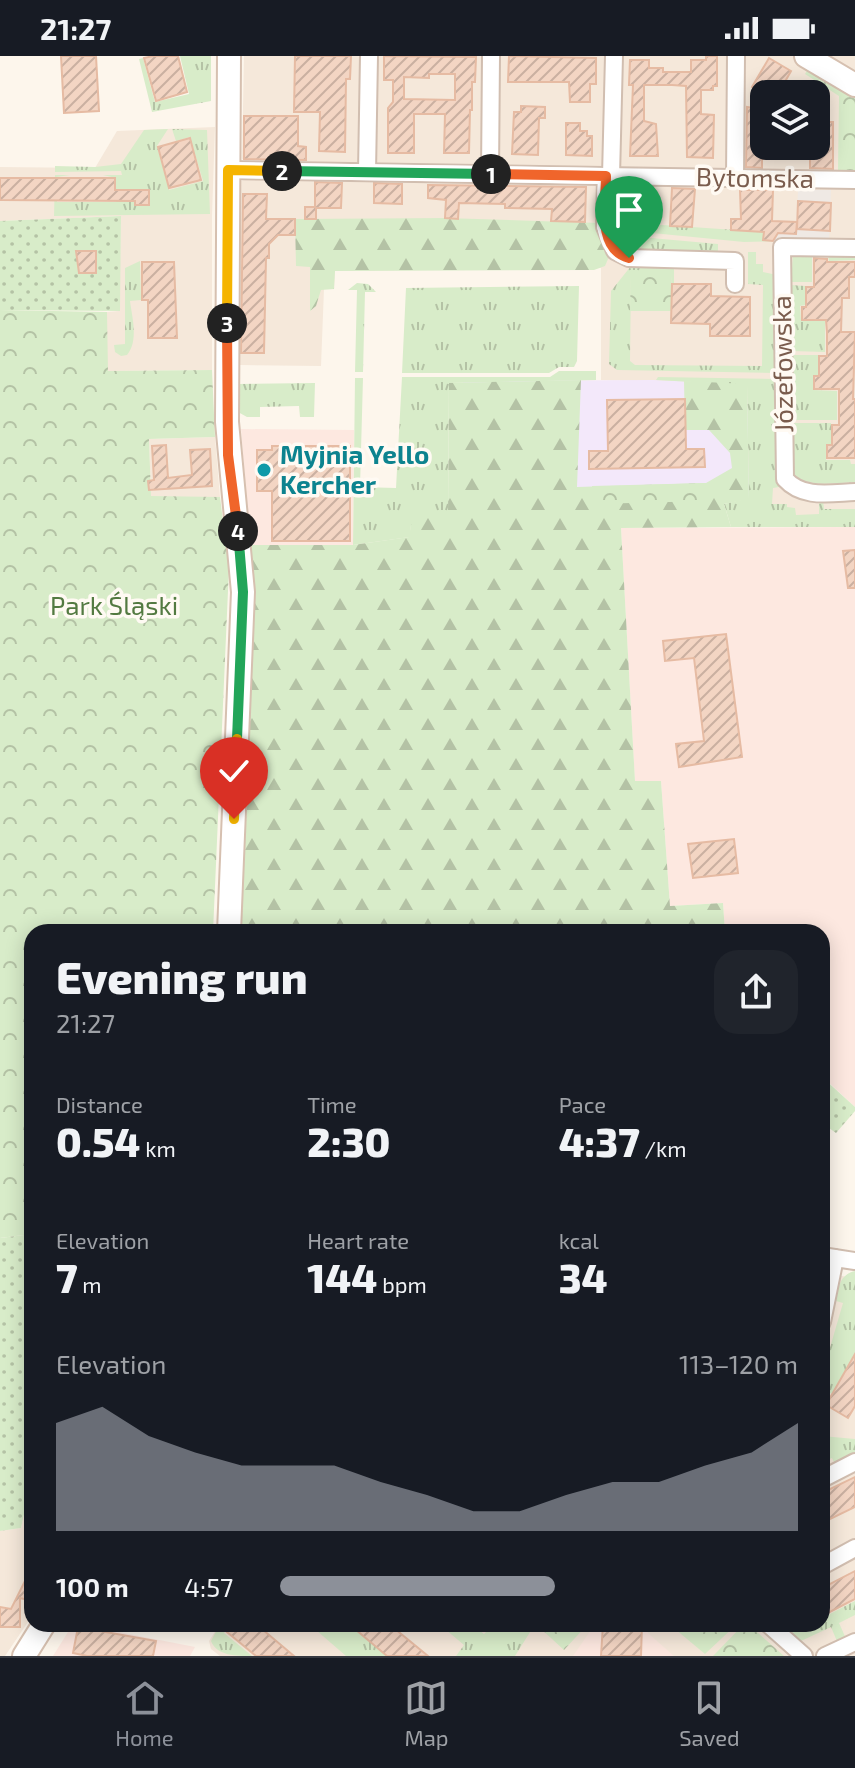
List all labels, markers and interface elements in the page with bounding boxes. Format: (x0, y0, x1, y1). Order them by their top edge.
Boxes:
text: 21:27 (40, 10, 111, 46)
map controls (750, 80, 830, 160)
button: layers (750, 80, 830, 160)
pin: 2 (262, 151, 302, 191)
pin: 1 (471, 154, 511, 194)
text: 2 (276, 158, 288, 184)
street label: Bytomska (696, 160, 814, 193)
text: 1 (486, 161, 496, 187)
pin (595, 176, 663, 258)
icon: arrive (607, 188, 651, 232)
street label: Józefowska (765, 295, 798, 433)
pin: 3 (207, 303, 247, 343)
text: 3 (221, 310, 233, 336)
place label: Myjnia Yello Kercher (280, 438, 429, 499)
marker: Myjnia Yello Kercher (255, 461, 273, 479)
pin: 4 (218, 511, 258, 551)
text: 4 (231, 518, 245, 544)
park label: Park Śląski (50, 589, 178, 620)
pin (200, 737, 268, 819)
icon: check (212, 749, 256, 793)
text: Evening run (56, 950, 308, 1003)
button: share (714, 950, 798, 1034)
text: 21:27 (56, 1007, 115, 1038)
text: Distance (56, 1091, 143, 1117)
text: Time (307, 1091, 357, 1117)
text: Pace (559, 1091, 606, 1117)
text: 0.54 (56, 1117, 140, 1165)
text: 2:30 (307, 1117, 390, 1165)
text: 4:37 (559, 1117, 640, 1165)
text: km (140, 1135, 176, 1161)
text: /km (640, 1135, 686, 1161)
text: Elevation (56, 1227, 149, 1253)
text: Heart rate (307, 1227, 409, 1253)
text: kcal (559, 1227, 599, 1253)
text: 7 (56, 1253, 77, 1301)
text: 144 (307, 1253, 377, 1301)
text: 34 (559, 1253, 608, 1301)
text: m (77, 1271, 102, 1297)
text: bpm (377, 1271, 427, 1297)
text: Elevation (56, 1348, 166, 1379)
text: 113–120 m (679, 1348, 798, 1379)
text: 100 m (56, 1571, 129, 1602)
text: 4:57 (184, 1571, 233, 1602)
tab: Home (115, 1676, 174, 1750)
tab: Map (404, 1676, 449, 1750)
tab: Saved (679, 1676, 740, 1750)

